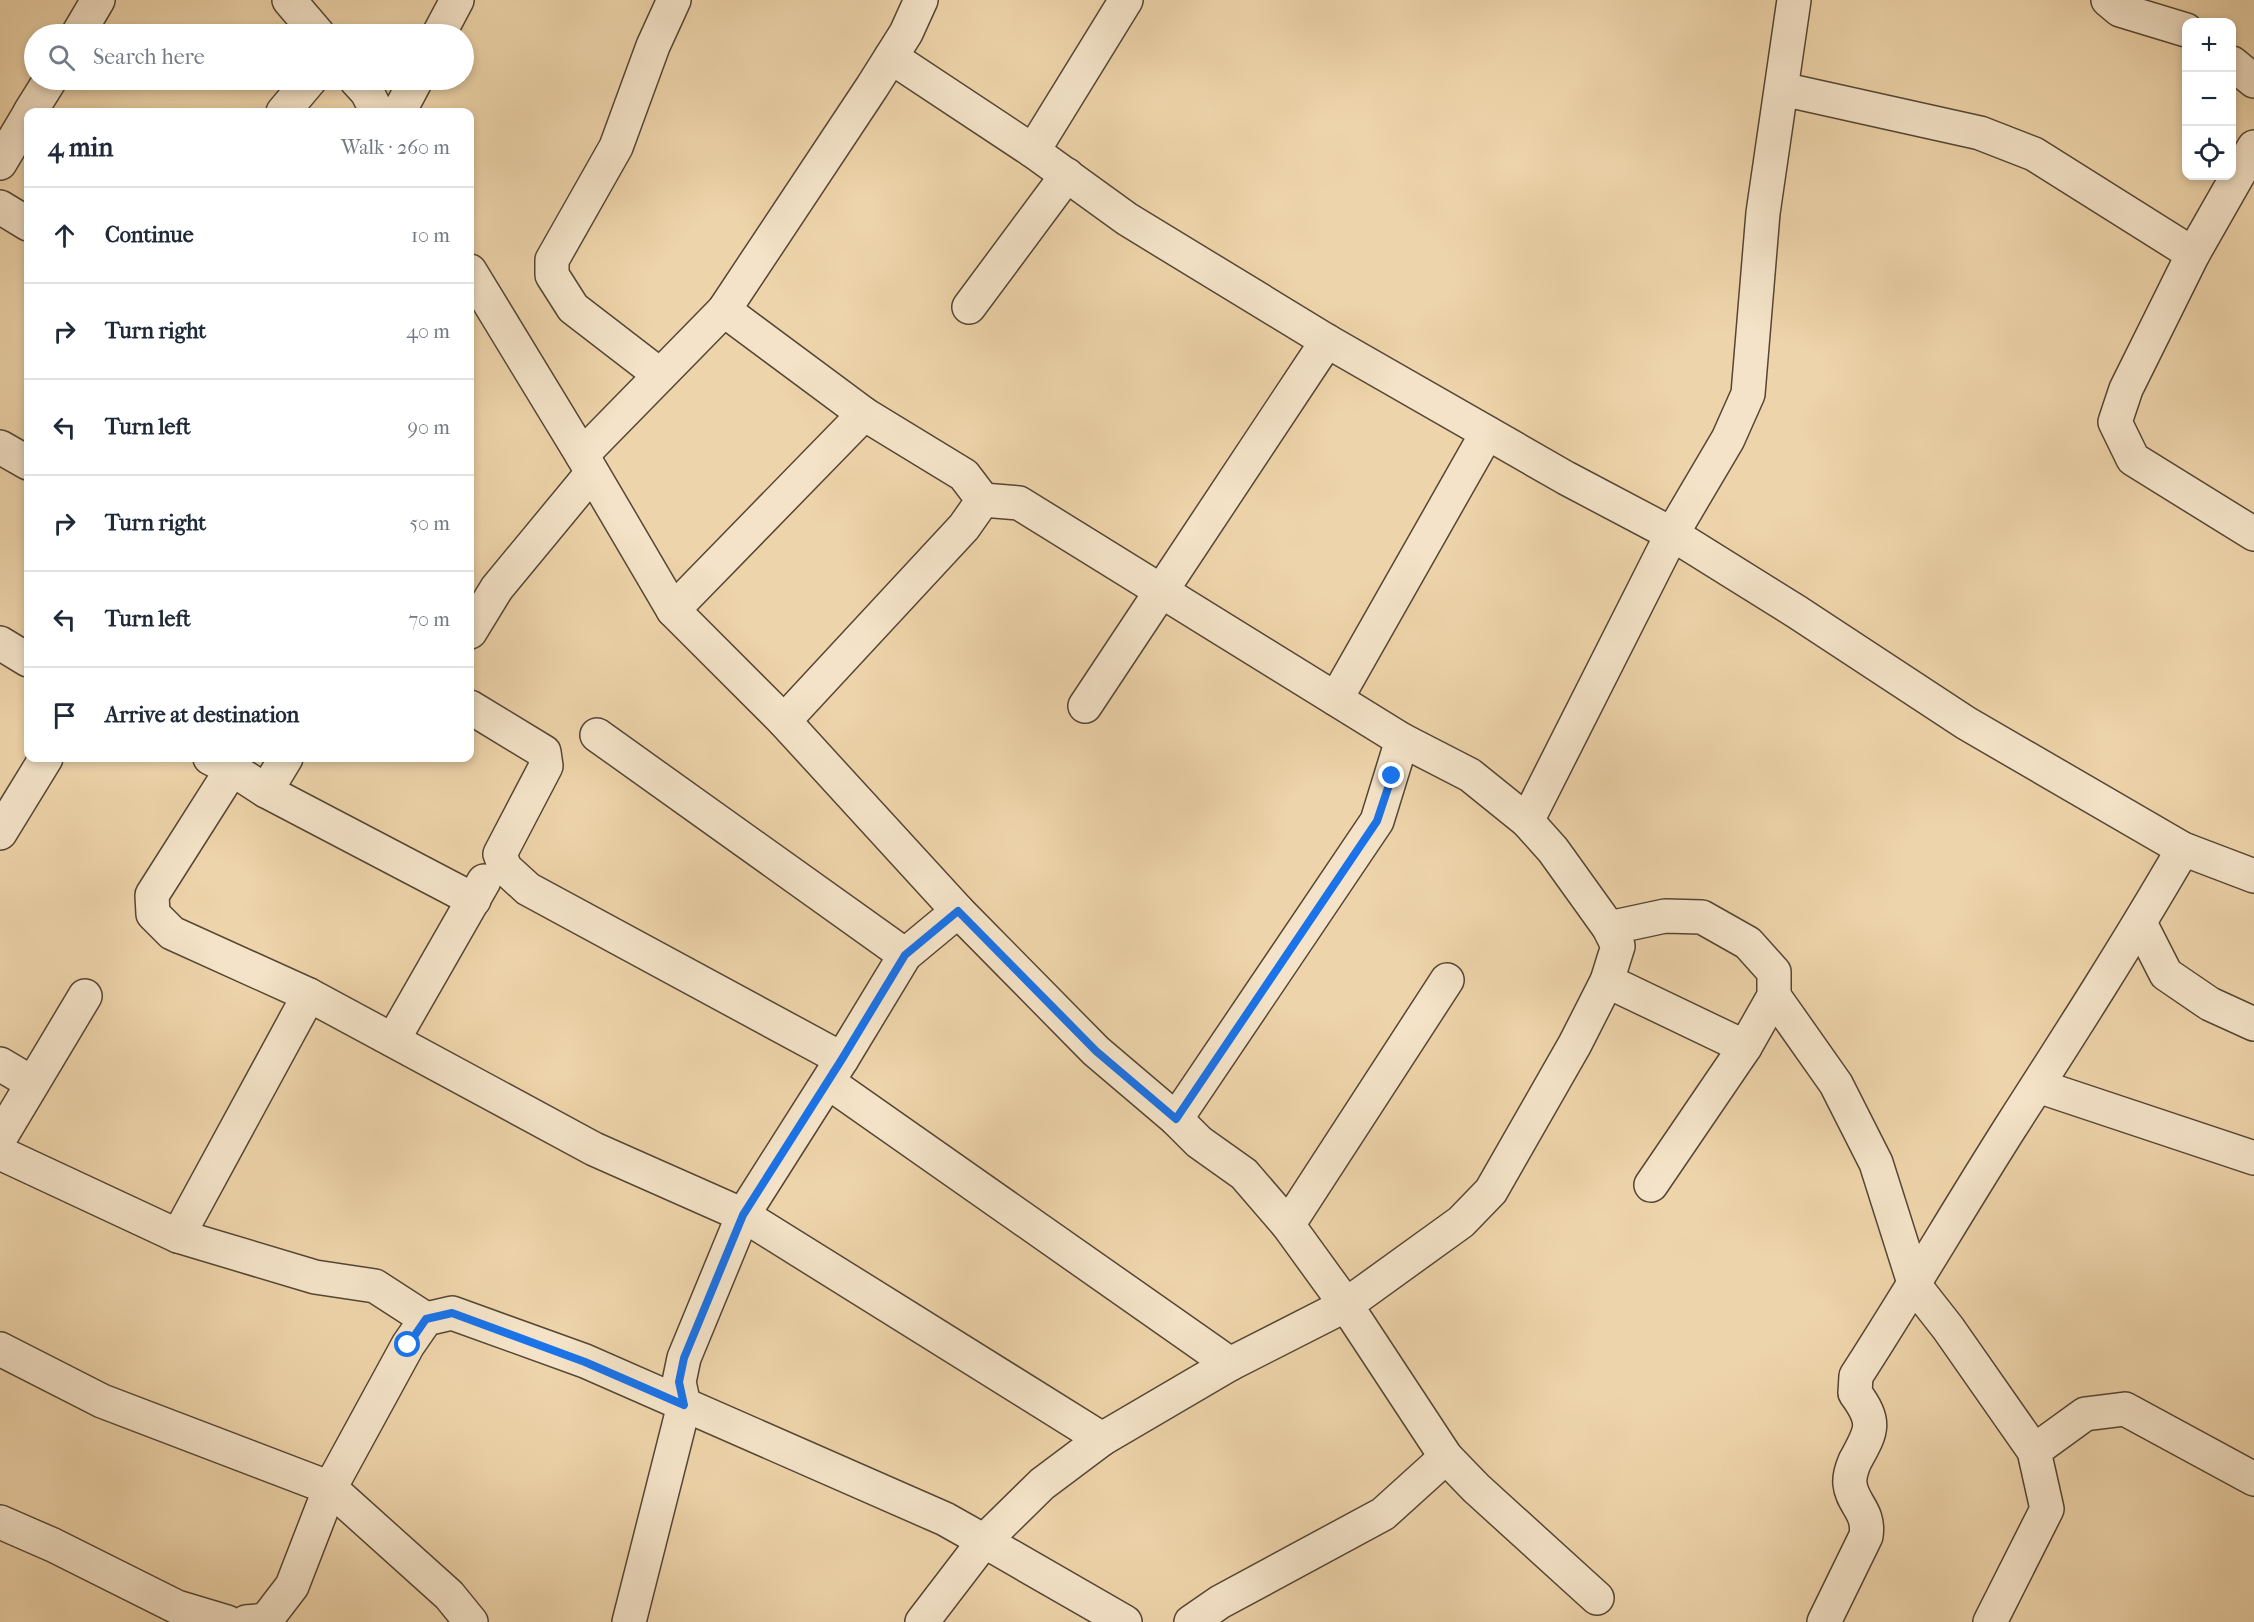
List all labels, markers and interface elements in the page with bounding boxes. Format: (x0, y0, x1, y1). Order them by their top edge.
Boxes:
map controls (2182, 18, 2236, 180)
button: + (2182, 18, 2236, 72)
search box (24, 24, 474, 90)
icon: search (45, 41, 78, 74)
text: Search here (93, 44, 205, 70)
button: − (2182, 72, 2236, 126)
button: locate (2182, 126, 2236, 180)
text: 4 min (48, 132, 113, 163)
text: Walk · 260 m (341, 136, 450, 159)
icon: ahead (48, 219, 81, 252)
text: Continue (105, 222, 194, 248)
text: 10 m (411, 224, 450, 247)
icon: right (48, 315, 81, 348)
text: Turn right (105, 318, 206, 344)
text: 40 m (406, 320, 450, 343)
icon: left (48, 411, 81, 444)
text: Turn left (105, 414, 191, 440)
text: 90 m (408, 416, 450, 439)
icon: right (48, 507, 81, 540)
text: Turn right (105, 510, 206, 536)
text: 50 m (409, 512, 450, 535)
icon: left (48, 603, 81, 636)
text: Turn left (105, 606, 191, 632)
text: 70 m (408, 608, 450, 631)
icon: arrive (48, 699, 81, 732)
text: Arrive at destination (105, 702, 299, 728)
route end (1378, 762, 1404, 788)
route start (394, 1331, 420, 1357)

